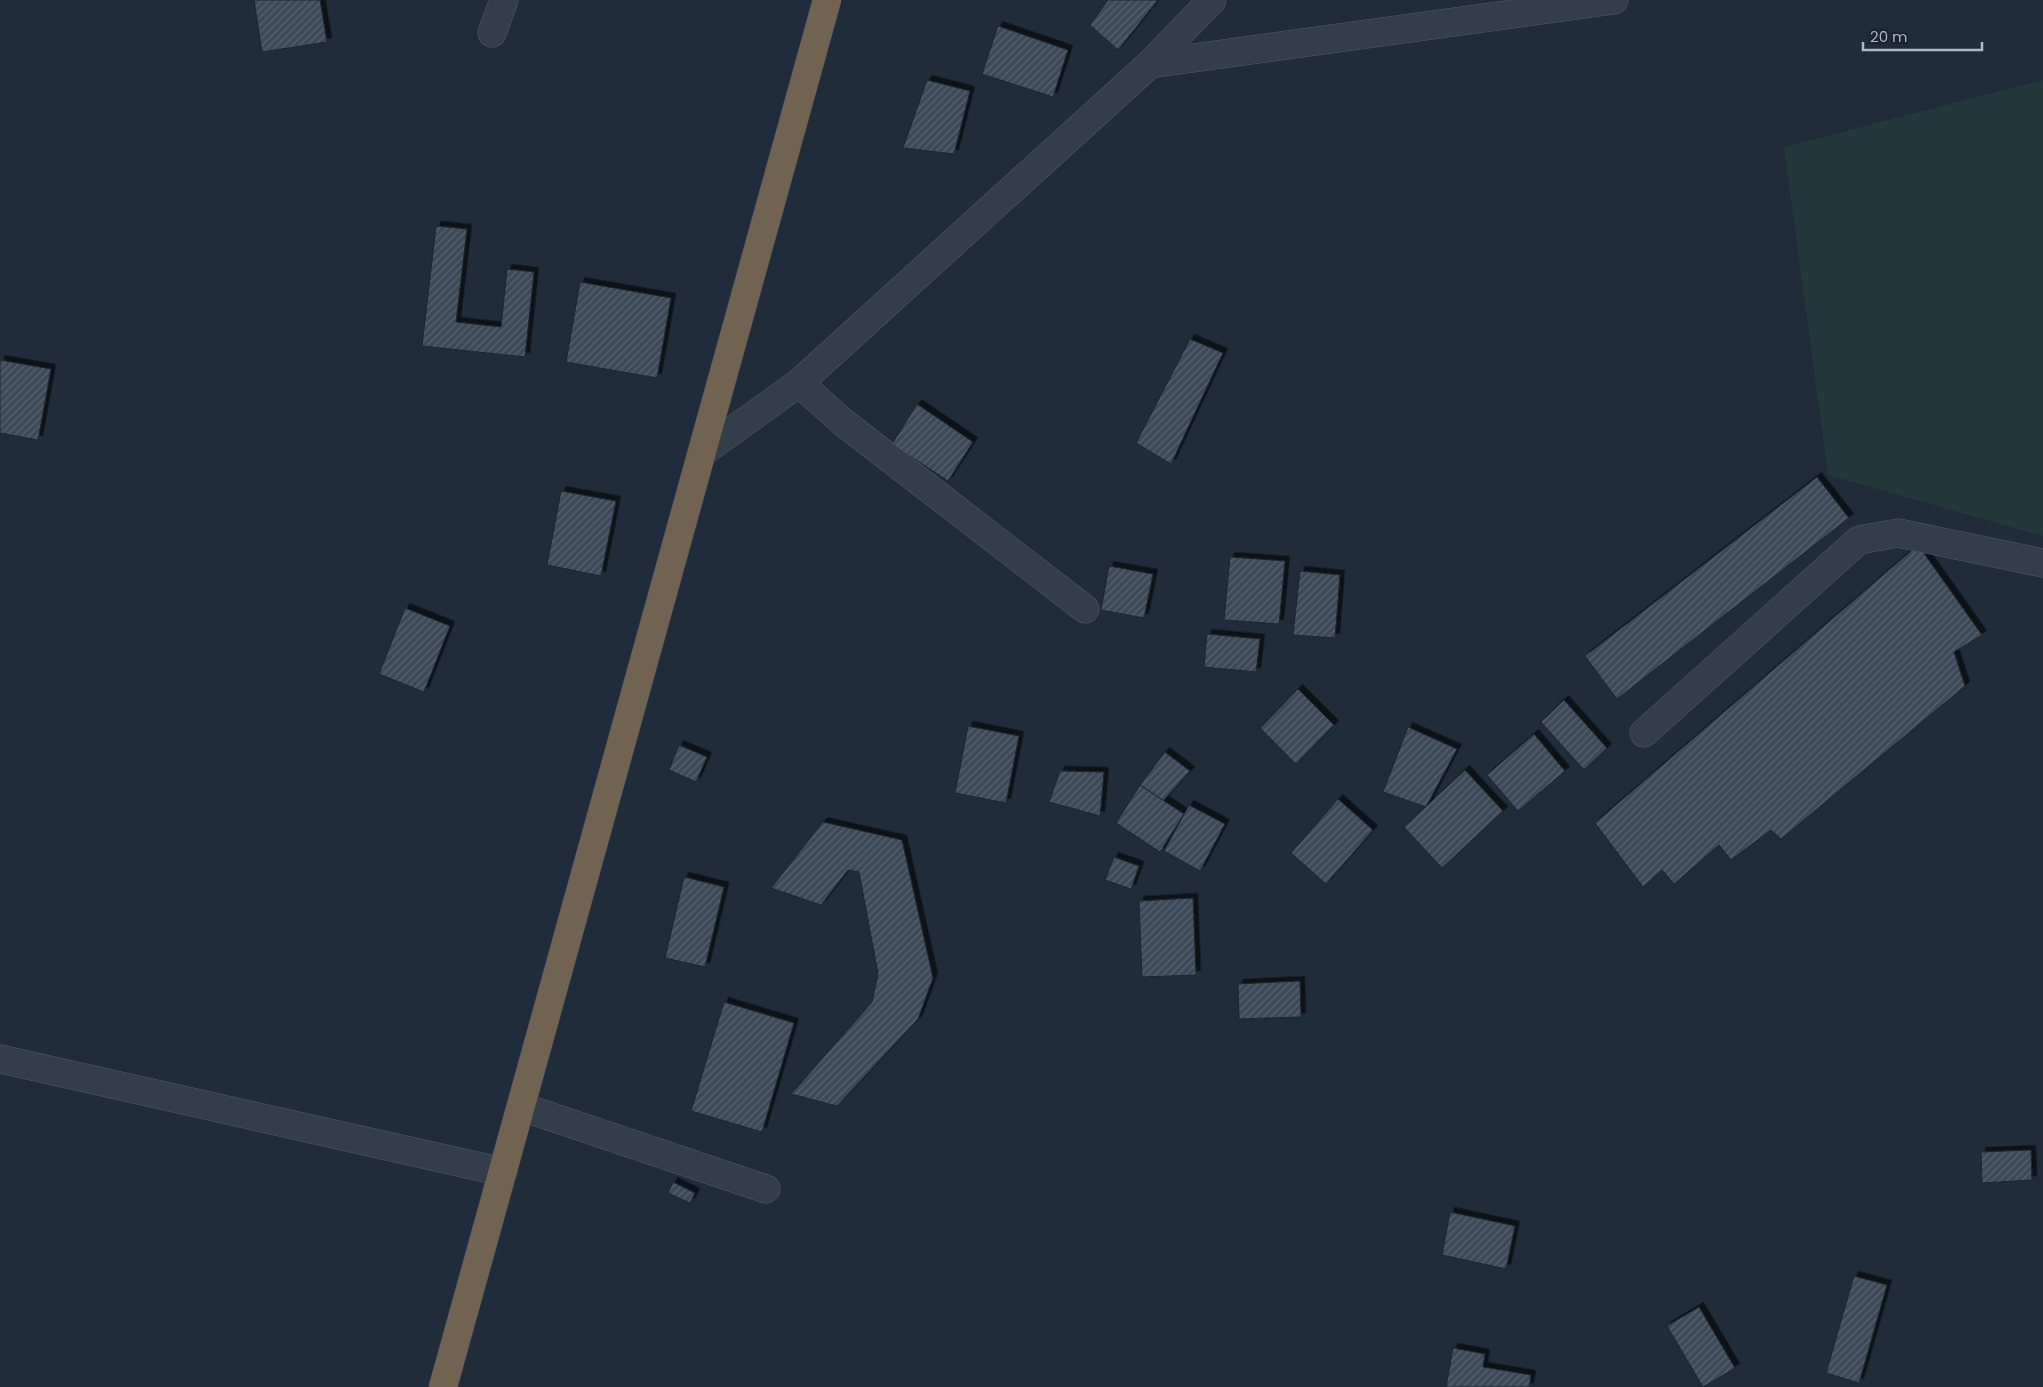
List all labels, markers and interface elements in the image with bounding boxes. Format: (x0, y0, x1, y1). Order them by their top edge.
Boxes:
scale bar (1863, 20, 1982, 52)
text: 20 m (1870, 26, 1908, 47)

